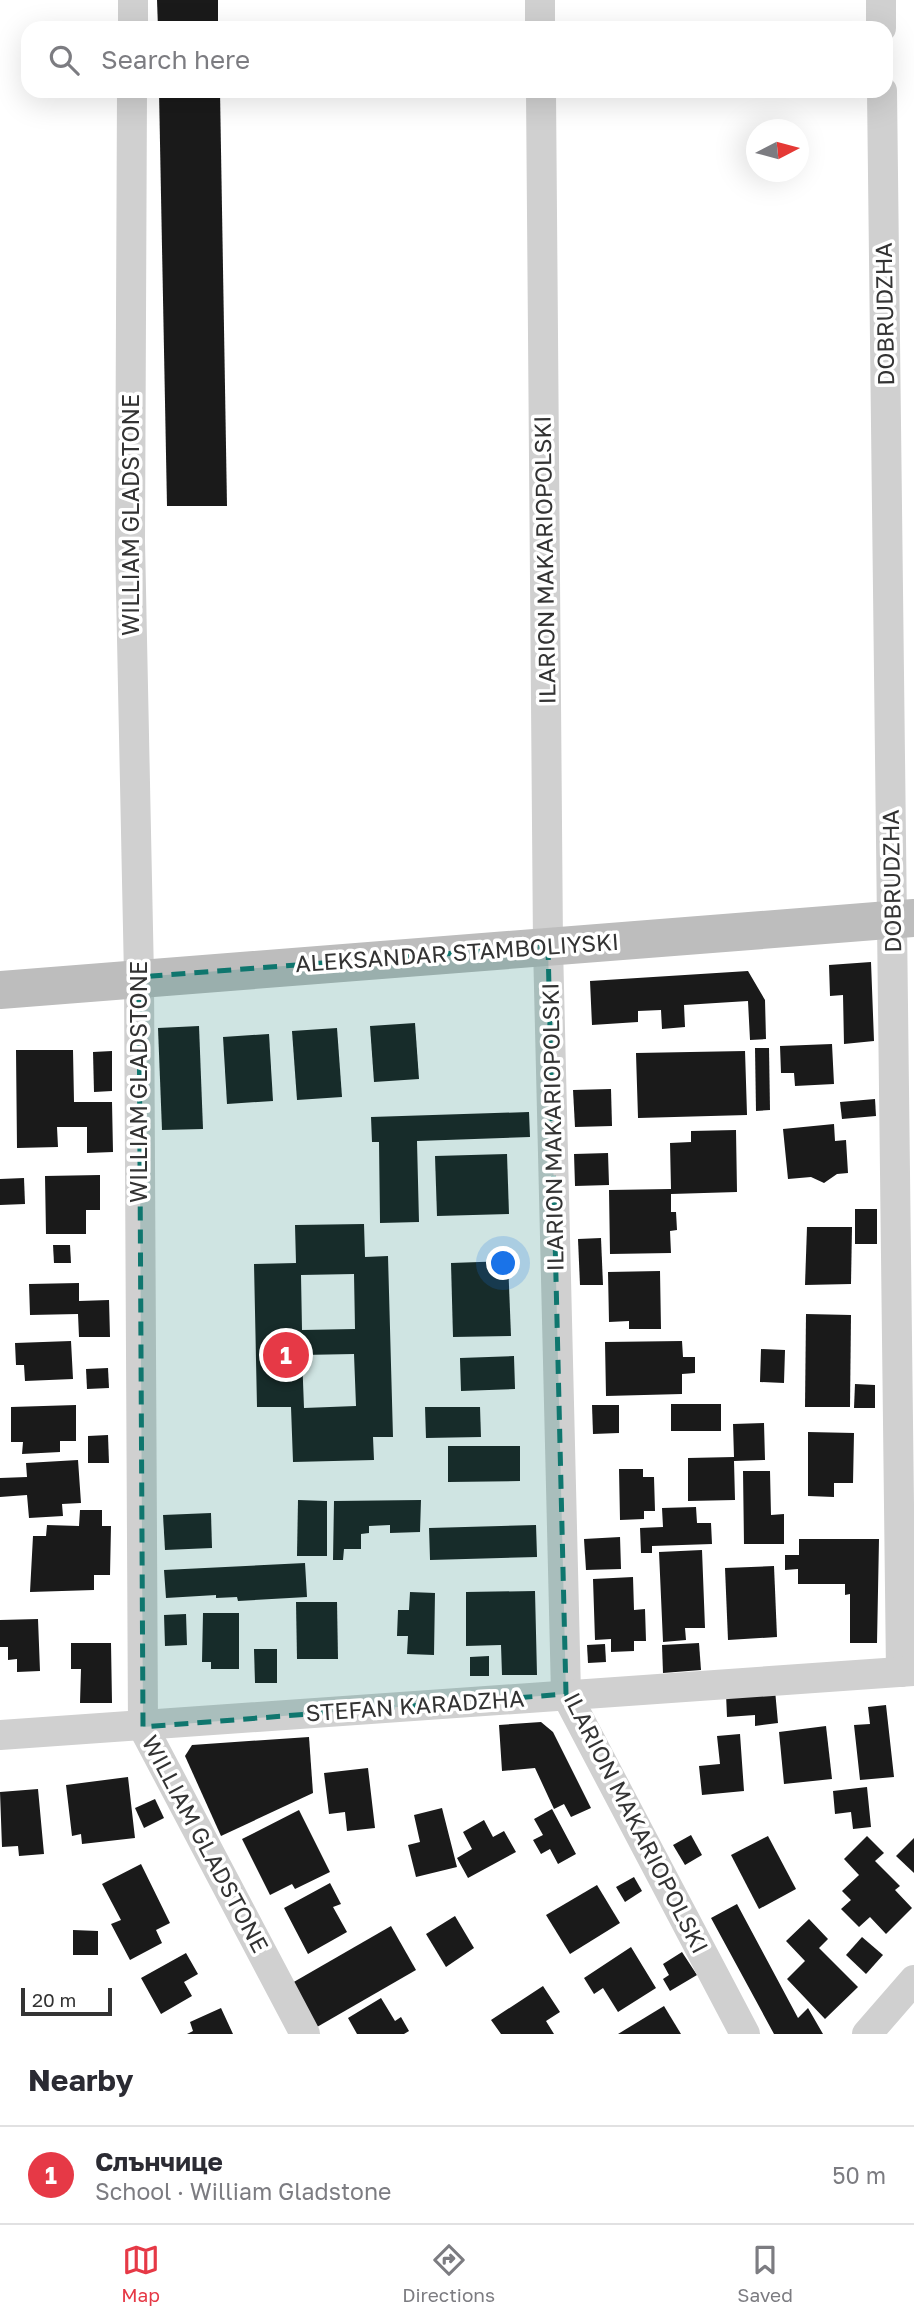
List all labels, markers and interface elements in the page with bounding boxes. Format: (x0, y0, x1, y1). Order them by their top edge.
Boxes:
search box (21, 21, 893, 98)
icon: search (45, 41, 83, 79)
text: Search here (101, 44, 250, 75)
north arrow (746, 119, 809, 182)
street label: DOBRUDZHA (869, 242, 899, 386)
street label: WILLIAM GLADSTONE (116, 394, 144, 636)
street label: ILARION MAKARIOPOLSKI (527, 415, 561, 705)
street label: DOBRUDZHA (876, 809, 906, 953)
street label: ALEKSANDAR STAMBOLIYSKI (294, 927, 620, 977)
street label: WILLIAM GLADSTONE (124, 961, 152, 1203)
street label: ILARION MAKARIOPOLSKI (535, 982, 569, 1272)
your location (486, 1246, 520, 1280)
pin: 1 (263, 1329, 309, 1381)
street label: STEFAN KARADZHA (305, 1683, 525, 1727)
street label: ILARION MAKARIOPOLSKI (559, 1687, 715, 1958)
street label: WILLIAM GLADSTONE (137, 1730, 275, 1957)
scale bar (21, 1985, 112, 2017)
text: 20 m (32, 1988, 76, 2011)
text: Nearby (28, 2062, 133, 2098)
text: Слънчице (95, 2146, 223, 2177)
text: 1 (45, 2161, 57, 2189)
text: 50 m (832, 2161, 886, 2189)
text: School · William Gladstone (95, 2177, 391, 2205)
tab: Map (121, 2241, 160, 2306)
tab: Directions (402, 2241, 495, 2306)
tab: Saved (737, 2241, 793, 2306)

